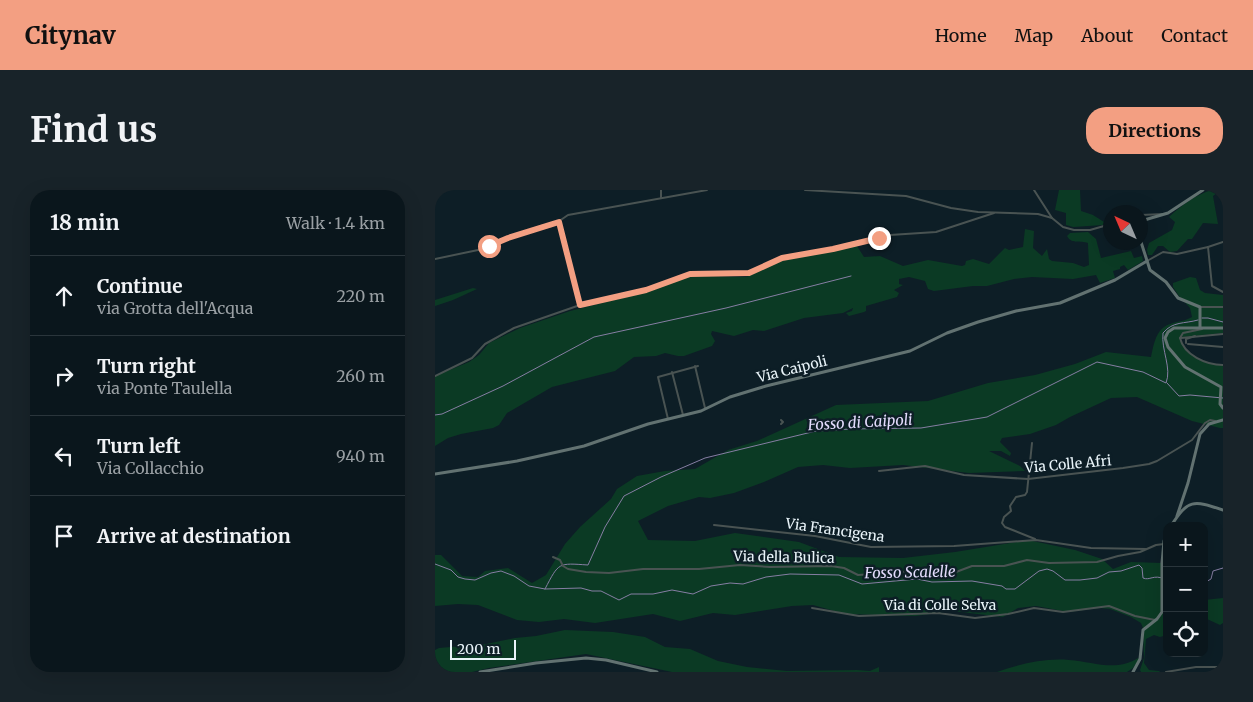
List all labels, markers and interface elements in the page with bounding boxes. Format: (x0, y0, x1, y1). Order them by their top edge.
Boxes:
text: Citynav (25, 20, 116, 51)
text: Home (935, 24, 987, 47)
text: Map (1015, 24, 1053, 47)
text: About (1081, 24, 1133, 47)
text: Contact (1161, 24, 1228, 47)
button: Directions (1086, 107, 1223, 154)
text: Find us (30, 108, 157, 152)
north arrow (1103, 205, 1148, 250)
text: 18 min (50, 209, 120, 236)
text: Walk · 1.4 km (286, 213, 385, 233)
route end (868, 227, 891, 250)
route start (478, 235, 501, 258)
text: Continue (97, 274, 183, 298)
icon: ahead (50, 282, 78, 310)
text: 220 m (337, 286, 385, 306)
text: via Grotta dell'Acqua (97, 298, 253, 318)
street label: Via Caipoli (754, 351, 829, 387)
text: Turn right (97, 354, 196, 378)
icon: right (50, 362, 78, 390)
text: 260 m (336, 366, 385, 386)
text: via Ponte Taulella (97, 378, 232, 398)
water label: Fosso di Caipoli (806, 410, 913, 434)
text: Turn left (97, 434, 181, 458)
icon: left (50, 442, 78, 470)
text: 940 m (336, 446, 385, 466)
street label: Via Colle Afri (1023, 451, 1113, 477)
text: Via Collacchio (97, 458, 204, 478)
street label: Via Francigena (783, 514, 886, 546)
icon: arrive (50, 522, 78, 550)
map controls (1163, 522, 1208, 657)
button: + (1163, 522, 1208, 567)
text: Arrive at destination (97, 524, 291, 548)
street label: Via della Bulica (732, 547, 835, 567)
water label: Fosso Scalelle (863, 562, 956, 582)
button: − (1163, 567, 1208, 612)
street label: Via di Colle Selva (883, 596, 997, 614)
button: locate (1163, 612, 1208, 657)
scale bar (450, 637, 516, 660)
text: 200 m (457, 640, 500, 658)

